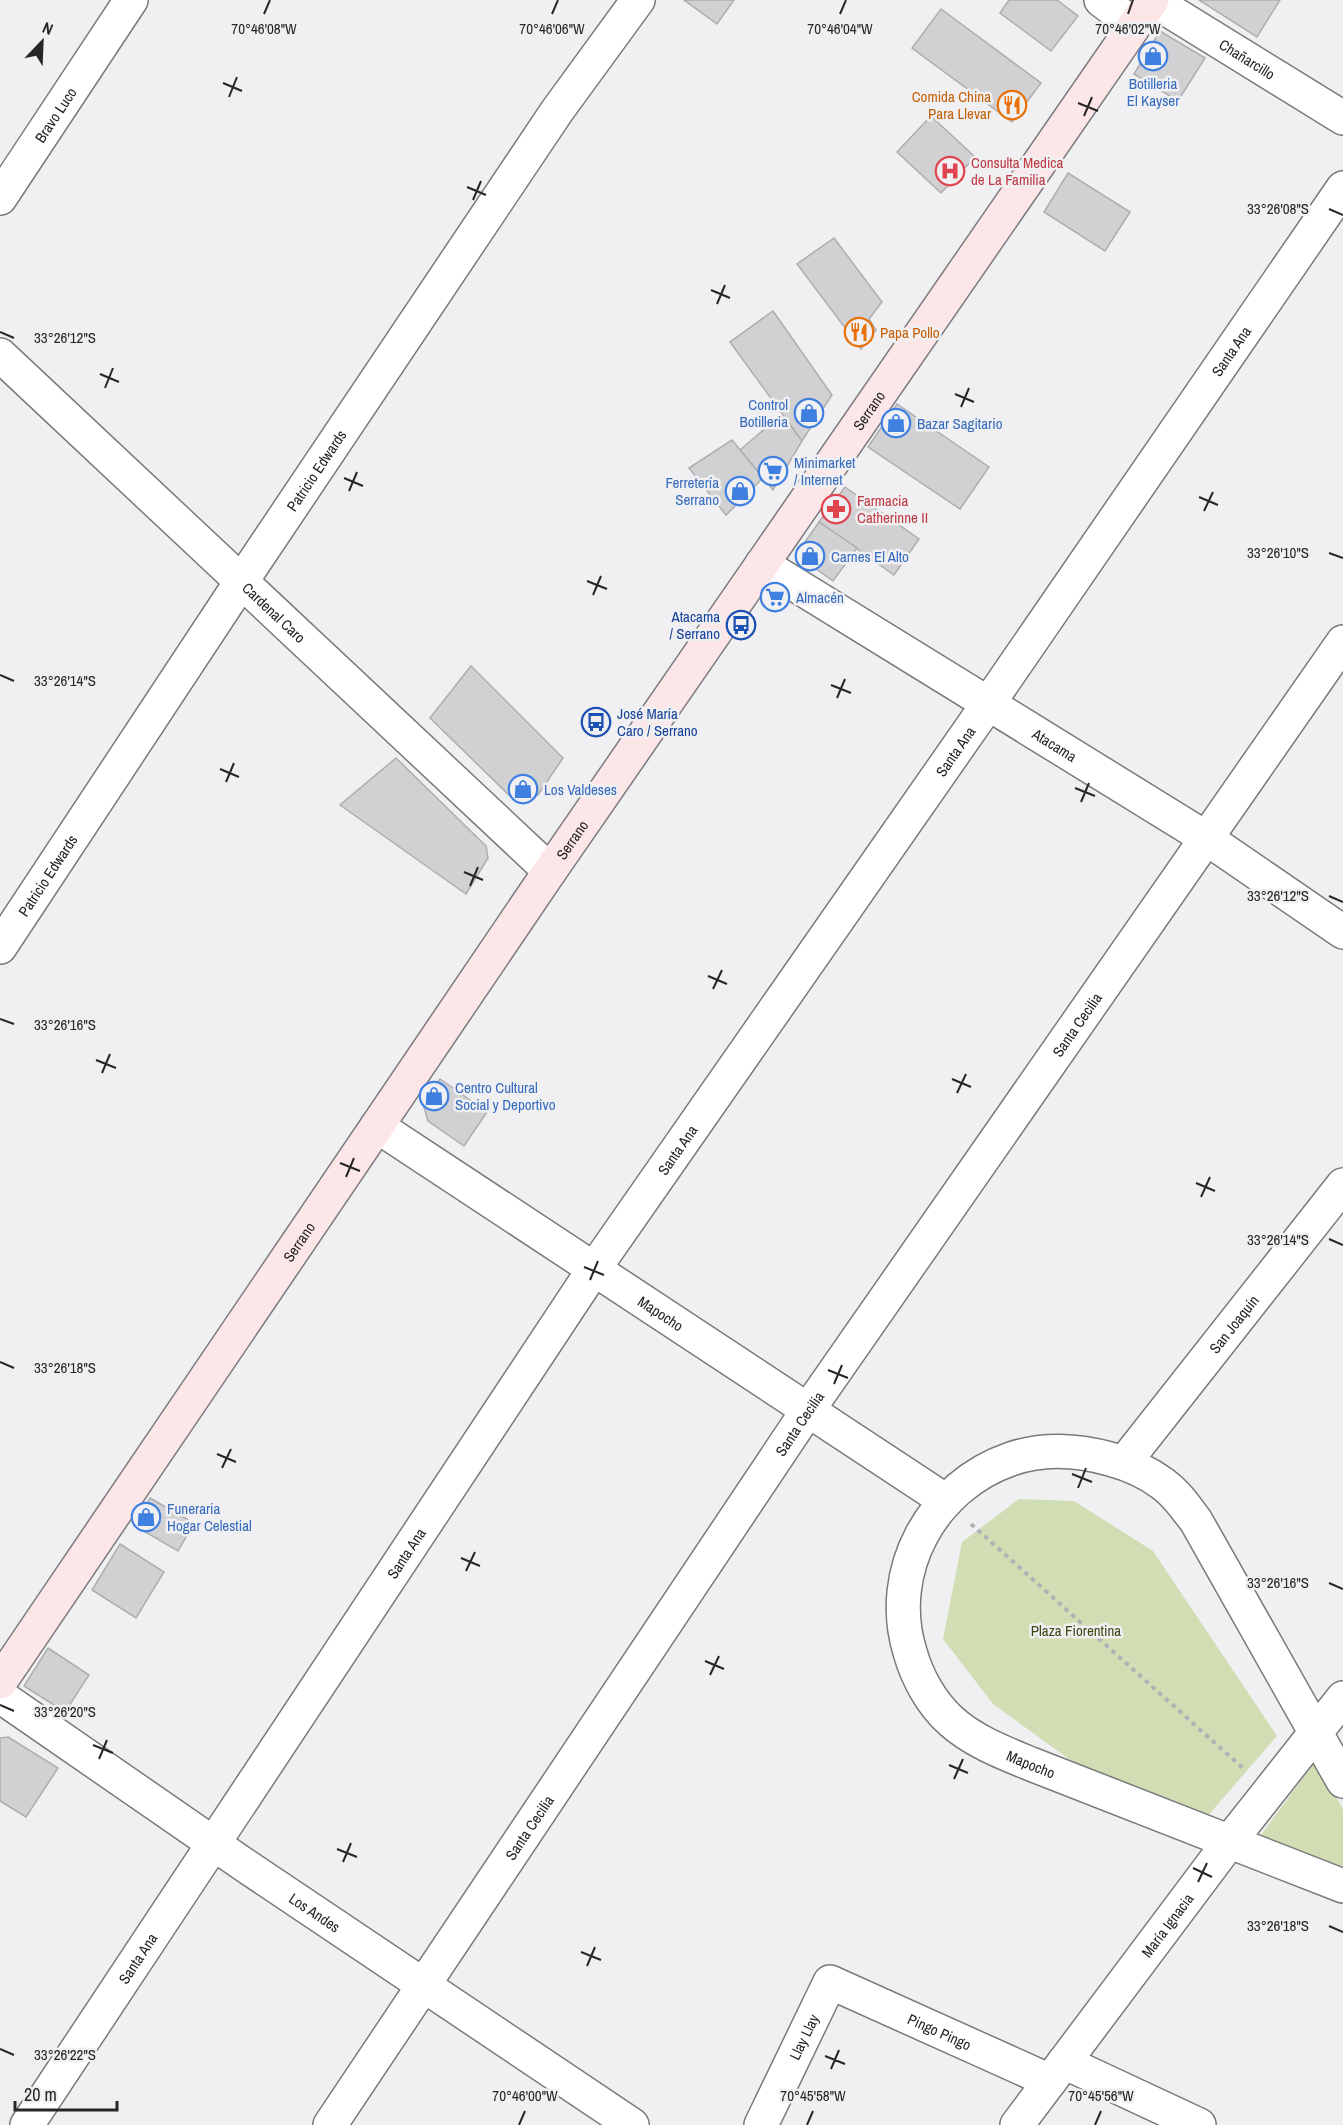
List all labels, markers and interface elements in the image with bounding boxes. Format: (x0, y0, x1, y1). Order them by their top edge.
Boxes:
north arrow (12, 12, 72, 72)
text: N (39, 16, 57, 40)
text: 70°46'08"W (231, 18, 297, 39)
text: 70°46'06"W (519, 18, 585, 39)
text: 70°46'04"W (807, 18, 873, 39)
text: 70°46'02"W (1095, 18, 1161, 39)
street label: Chañarcillo (1215, 34, 1279, 84)
shop icon: Botilleria El Kayser (1137, 40, 1169, 72)
place label: Botilleria El Kayser (1127, 73, 1179, 111)
street label: Bravo Luco (29, 83, 81, 146)
place label: Comida China Para Llevar (912, 86, 991, 124)
restaurant icon: Comida China Para Llevar (996, 89, 1028, 121)
place label: Consulta Medica de La Familia (971, 152, 1063, 190)
hospital icon: Consulta Medica de La Familia (934, 155, 966, 187)
text: 33°26'08"S (1247, 198, 1309, 219)
restaurant icon: Papa Pollo (843, 316, 875, 348)
place label: Papa Pollo (880, 322, 940, 343)
street label: Santa Ana (1206, 322, 1256, 380)
text: 33°26'12"S (34, 327, 96, 348)
street label: Serrano (847, 386, 890, 434)
place label: Control Botilleria (739, 394, 788, 432)
shop icon: Control Botilleria (793, 397, 825, 429)
shop icon: Bazar Sagitario (880, 407, 912, 439)
place label: Bazar Sagitario (917, 413, 1003, 434)
street label: Patricio Edwards (281, 425, 351, 515)
place label: Minimarket / Internet (794, 452, 856, 490)
supermarket icon: Minimarket / Internet (757, 455, 789, 487)
place label: Ferretería Serrano (666, 472, 719, 510)
shop icon: Ferretería Serrano (724, 475, 756, 507)
place label: Farmacia Catherinne II (857, 490, 928, 528)
pharmacy icon: Farmacia Catherinne II (820, 493, 852, 525)
shop icon: Carnes El Alto (794, 540, 826, 572)
text: 33°26'10"S (1247, 542, 1309, 563)
place label: Carnes El Alto (831, 546, 909, 567)
street label: Cardenal Caro (238, 577, 311, 647)
supermarket icon: Almacén (759, 581, 791, 613)
place label: Almacén (795, 587, 844, 608)
place label: Atacama / Serrano (669, 606, 720, 644)
bus stop icon: Atacama / Serrano (725, 609, 757, 641)
text: 33°26'14"S (34, 670, 96, 691)
place label: José María Caro / Serrano (617, 703, 698, 741)
bus stop icon: José María Caro / Serrano (580, 706, 612, 738)
street label: Santa Ana (930, 722, 980, 781)
street label: Atacama (1028, 722, 1081, 766)
shop icon: Los Valdeses (507, 773, 539, 805)
place label: Los Valdeses (544, 779, 617, 800)
street label: Serrano (551, 816, 593, 864)
street label: Patricio Edwards (13, 830, 82, 920)
text: 33°26'12"S (1247, 885, 1309, 906)
street label: Santa Cecilia (1047, 988, 1106, 1061)
text: 33°26'16"S (34, 1014, 96, 1035)
place label: Centro Cultural Social y Deportivo (455, 1077, 556, 1115)
shop icon: Centro Cultural Social y Deportivo (418, 1080, 450, 1112)
street label: Santa Ana (652, 1120, 702, 1179)
street label: Serrano (278, 1218, 320, 1266)
text: 33°26'14"S (1247, 1229, 1309, 1250)
street label: Mapocho (634, 1290, 688, 1336)
street label: San Joaquín (1204, 1290, 1263, 1358)
text: 33°26'18"S (34, 1357, 96, 1378)
street label: Santa Cecilia (770, 1387, 829, 1460)
place label: Funeraria Hogar Celestial (167, 1498, 252, 1536)
shop icon: Funeraria Hogar Celestial (130, 1501, 162, 1533)
street label: Santa Ana (381, 1523, 430, 1583)
text: 33°26'16"S (1247, 1572, 1309, 1593)
park label: Plaza Fiorentina (1031, 1620, 1121, 1641)
text: 33°26'20"S (34, 1701, 96, 1722)
street label: Mapocho (1003, 1745, 1058, 1783)
street label: Santa Cecilia (500, 1791, 558, 1864)
street label: Los Andes (285, 1888, 345, 1937)
street label: María Ignacia (1136, 1888, 1198, 1961)
text: 33°26'18"S (1247, 1915, 1309, 1936)
street label: Santa Ana (113, 1929, 162, 1988)
street label: Pingo Pingo (904, 2008, 975, 2055)
street label: Llay Llay (784, 2010, 824, 2063)
text: 33°26'22"S (34, 2044, 96, 2065)
scale bar (15, 2074, 117, 2112)
text: 20 m (24, 2082, 57, 2107)
text: 70°46'00"W (492, 2085, 558, 2106)
text: 70°45'58"W (780, 2085, 846, 2106)
text: 70°45'56"W (1068, 2085, 1134, 2106)

